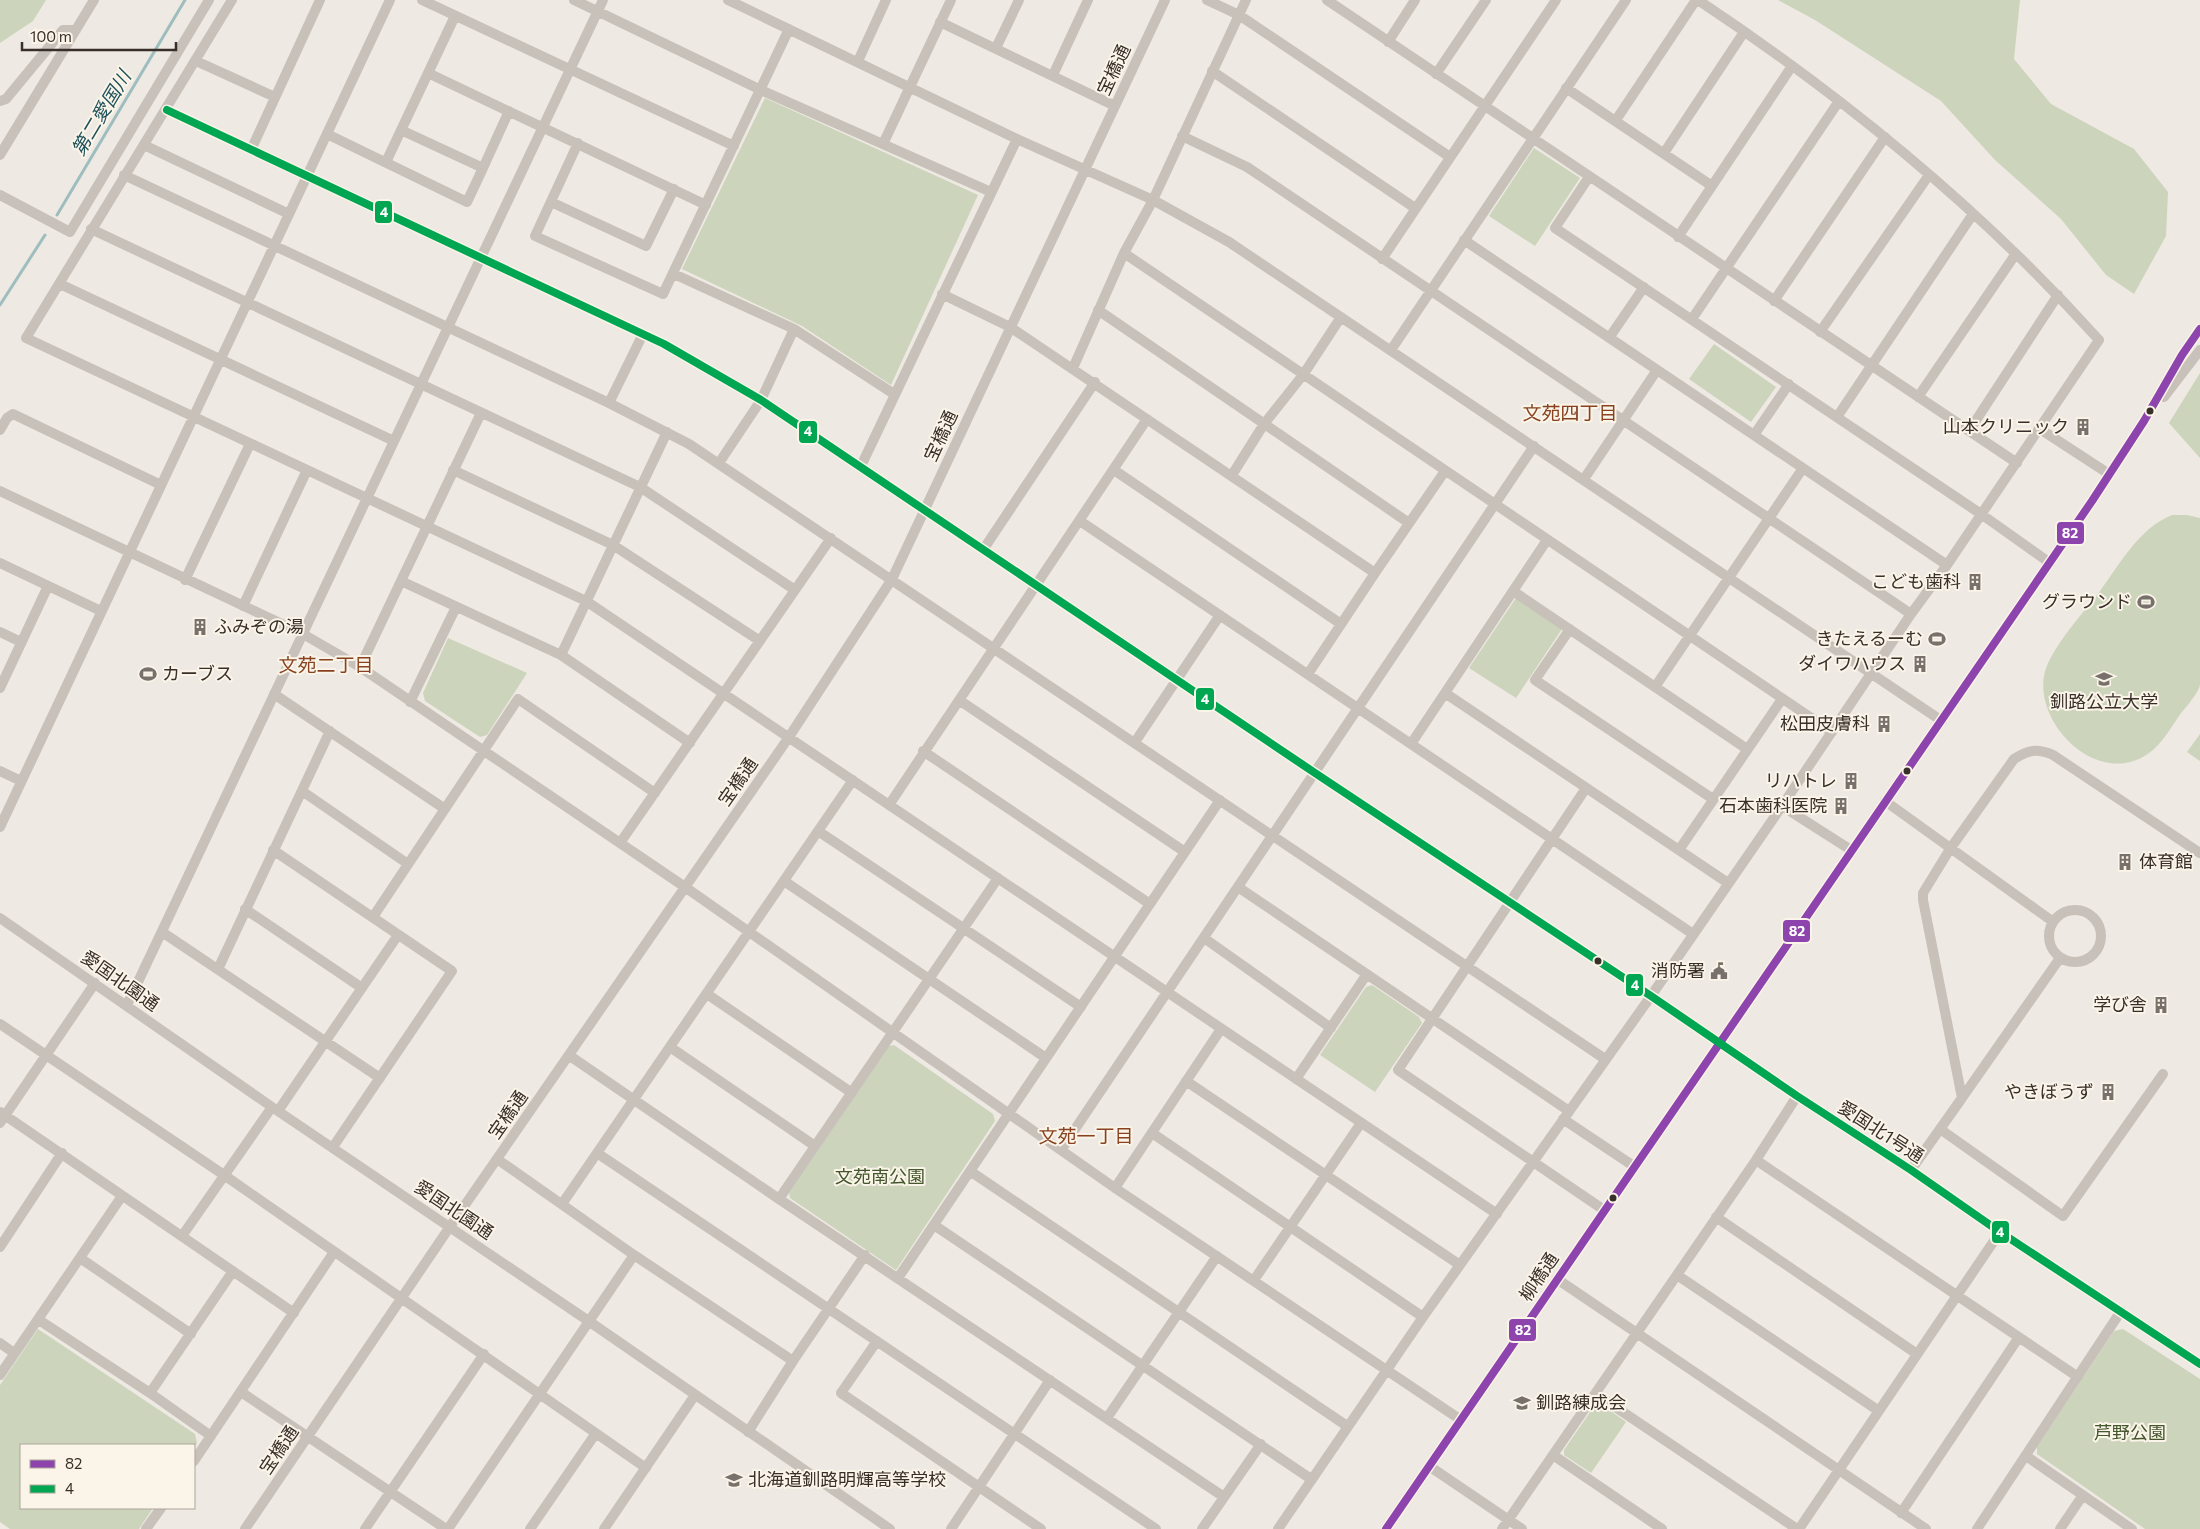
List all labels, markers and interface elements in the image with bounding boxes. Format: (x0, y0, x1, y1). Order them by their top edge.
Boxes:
scale bar (22, 20, 176, 52)
text: 100 m (30, 27, 72, 45)
street label: 宝橋通 (1092, 40, 1134, 99)
water label: 第二愛国川 (66, 64, 136, 159)
line badge: 4 (374, 200, 393, 224)
text: 4 (380, 203, 389, 220)
district label: 文苑四丁目 (1522, 401, 1618, 424)
street label: 宝橋通 (919, 406, 961, 465)
unlabelled marker (2145, 406, 2155, 416)
place label: 山本クリニック (1943, 415, 2069, 437)
building icon: 山本クリニック (2073, 417, 2093, 437)
line badge: 4 (798, 420, 818, 444)
text: 4 (804, 422, 813, 439)
line badge: 82 (2056, 521, 2085, 545)
text: 82 (2062, 524, 2078, 541)
place label: こども歯科 (1871, 570, 1961, 592)
building icon: こども歯科 (1965, 572, 1985, 592)
place label: グラウンド (2042, 590, 2132, 612)
sports icon: グラウンド (2136, 592, 2156, 612)
place label: ふみぞの湯 (214, 615, 304, 637)
building icon: ふみぞの湯 (190, 617, 210, 637)
place label: きたえるーむ (1816, 627, 1923, 649)
sports icon: きたえるーむ (1927, 629, 1947, 649)
place label: ダイワハウス (1798, 652, 1906, 674)
district label: 文苑二丁目 (278, 653, 374, 676)
building icon: ダイワハウス (1910, 654, 1930, 674)
place label: カーブス (162, 662, 233, 684)
sports icon: カーブス (138, 664, 158, 684)
school or university icon: 釧路公立大学 (2094, 669, 2114, 689)
line badge: 4 (1195, 687, 1215, 711)
text: 4 (1201, 690, 1210, 707)
place label: 釧路公立大学 (2050, 690, 2158, 712)
place label: 松田皮膚科 (1780, 712, 1870, 734)
building icon: 松田皮膚科 (1874, 714, 1894, 734)
street label: 宝橋通 (713, 753, 762, 810)
unlabelled marker (1902, 766, 1912, 776)
place label: リハトレ (1764, 769, 1837, 791)
building icon: リハトレ (1841, 771, 1861, 791)
place label: 石本歯科医院 (1719, 794, 1827, 816)
building icon: 石本歯科医院 (1831, 796, 1851, 816)
place label: 体育館 (2139, 850, 2193, 872)
building icon: 体育館 (2115, 852, 2135, 872)
line badge: 82 (1782, 919, 1811, 943)
text: 82 (1789, 922, 1805, 939)
street label: 愛国北園通 (77, 945, 164, 1015)
unlabelled marker (1593, 956, 1603, 966)
place label: 消防署 (1651, 959, 1705, 981)
public building icon: 消防署 (1709, 961, 1729, 981)
line badge: 4 (1625, 973, 1644, 997)
text: 4 (1631, 976, 1640, 993)
place label: 学び舎 (2093, 993, 2147, 1015)
building icon: 学び舎 (2151, 995, 2171, 1015)
place label: やきぼうず (2004, 1080, 2094, 1102)
building icon: やきぼうず (2098, 1082, 2118, 1102)
street label: 宝橋通 (483, 1086, 532, 1143)
street label: 愛国北1号通 (1835, 1095, 1929, 1167)
district label: 文苑一丁目 (1038, 1124, 1134, 1147)
park label: 文苑南公園 (835, 1165, 925, 1187)
street label: 愛国北園通 (411, 1175, 498, 1243)
unlabelled marker (1608, 1193, 1618, 1203)
line badge: 4 (1991, 1220, 2010, 1244)
text: 4 (1996, 1223, 2005, 1240)
street label: 柳橋通 (1514, 1248, 1562, 1305)
line badge: 82 (1508, 1318, 1537, 1342)
text: 82 (1515, 1321, 1531, 1338)
place label: 釧路練成会 (1536, 1391, 1626, 1413)
school or university icon: 釧路練成会 (1512, 1393, 1532, 1413)
street label: 宝橋通 (254, 1421, 302, 1478)
park label: 芦野公園 (2094, 1421, 2166, 1443)
legend (20, 1444, 195, 1509)
text: 82 (65, 1454, 82, 1472)
place label: 北海道釧路明輝高等学校 (748, 1468, 946, 1490)
school or university icon: 北海道釧路明輝高等学校 (724, 1470, 744, 1490)
text: 4 (65, 1479, 74, 1497)

